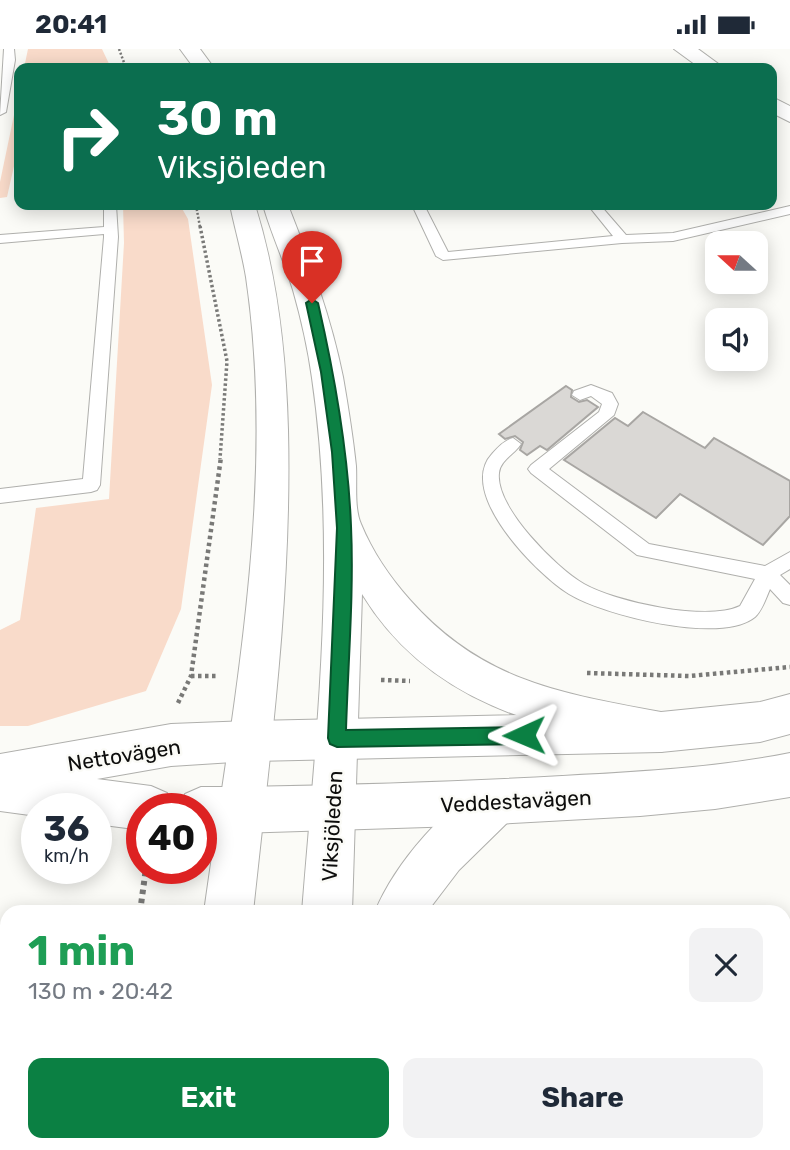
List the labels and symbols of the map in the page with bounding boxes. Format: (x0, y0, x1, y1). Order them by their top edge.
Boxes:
pin (282, 231, 342, 303)
north arrow (705, 231, 768, 294)
position arrow (487, 698, 561, 772)
street label: Nettovägen (66, 734, 182, 776)
street label: Viksjöleden (317, 770, 347, 882)
street label: Veddestavägen (440, 785, 592, 817)
speed limit sign: 40 (126, 793, 217, 884)

